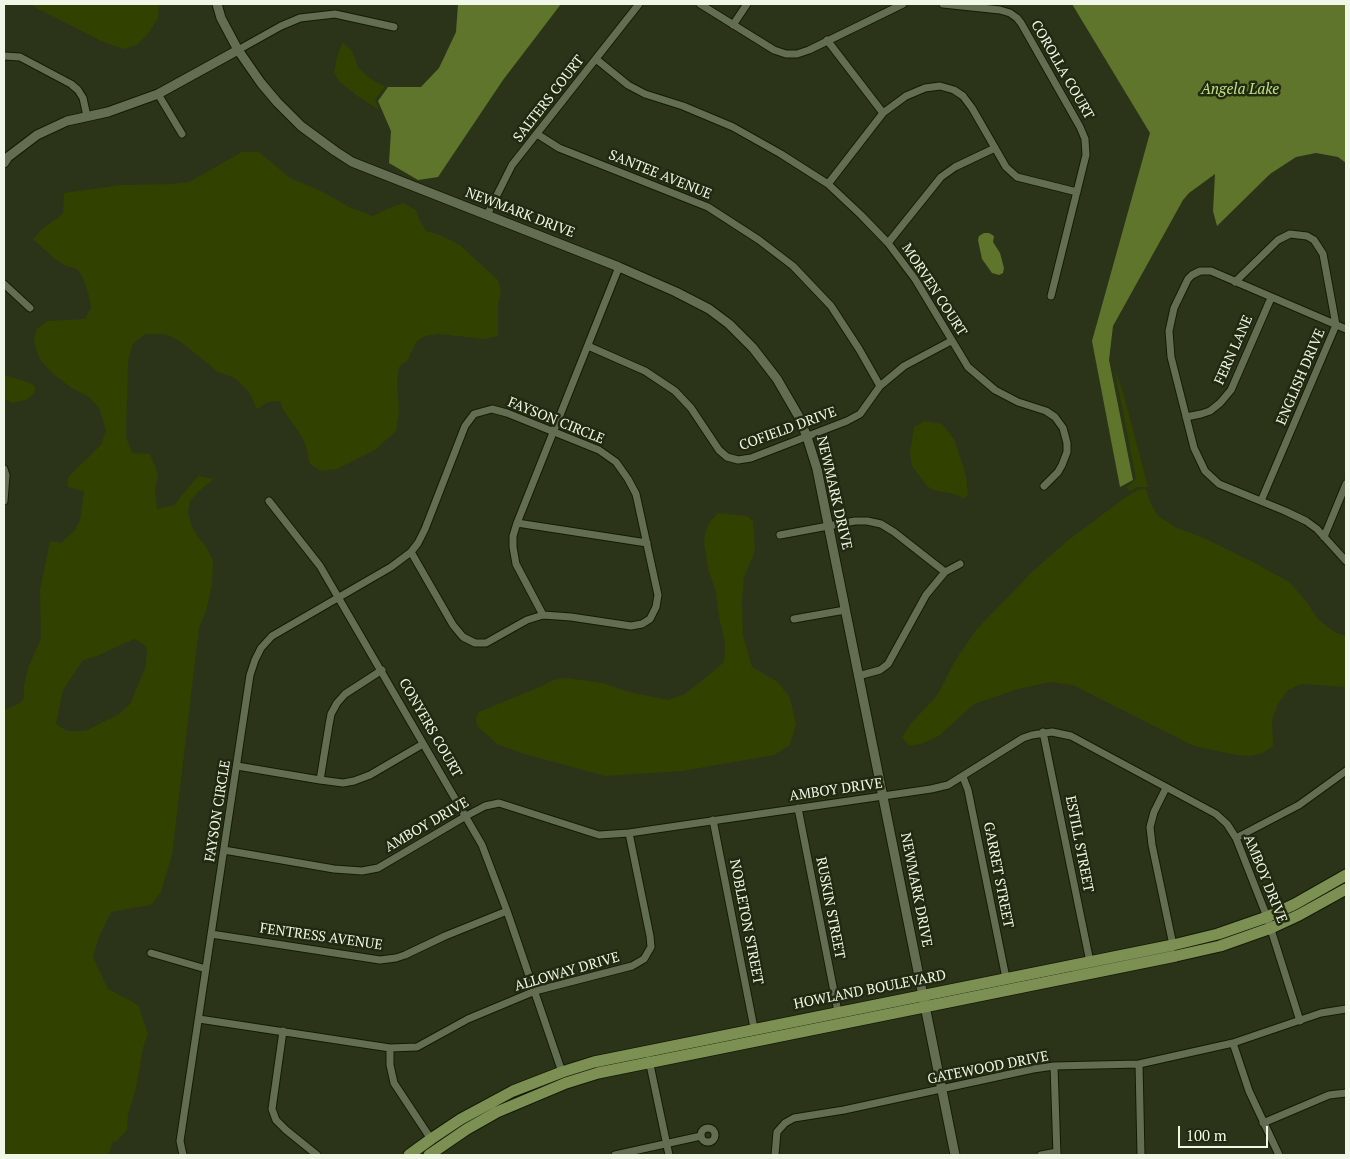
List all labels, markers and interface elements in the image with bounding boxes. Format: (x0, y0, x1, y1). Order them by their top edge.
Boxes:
street label: COROLLA COURT (1027, 17, 1097, 123)
street label: SALTERS COURT (510, 52, 588, 146)
water label: Angela Lake (1201, 81, 1279, 99)
street label: SANTEE AVENUE (606, 147, 714, 203)
street label: NEWMARK DRIVE (463, 184, 577, 242)
street label: MORVEN COURT (898, 241, 970, 339)
street label: FERN LANE (1211, 313, 1257, 387)
street label: ENGLISH DRIVE (1273, 326, 1329, 428)
street label: FAYSON CIRCLE (505, 394, 607, 448)
street label: COFIELD DRIVE (737, 404, 839, 454)
street label: NEWMARK DRIVE (813, 435, 855, 551)
street label: CONYERS COURT (395, 675, 465, 781)
street label: FAYSON CIRCLE (202, 759, 234, 863)
street label: AMBOY DRIVE (788, 775, 884, 805)
street label: AMBOY DRIVE (382, 794, 472, 856)
street label: ESTILL STREET (1061, 794, 1097, 894)
street label: GARRET STREET (980, 821, 1016, 929)
street label: NEWMARK DRIVE (897, 831, 935, 949)
street label: AMBOY DRIVE (1240, 832, 1290, 926)
street label: RUSKIN STREET (812, 856, 848, 960)
street label: NOBLETON STREET (726, 858, 766, 986)
street label: FENTRESS AVENUE (259, 920, 383, 954)
street label: ALLOWAY DRIVE (513, 949, 621, 995)
street label: HOWLAND BOULEVARD (792, 967, 948, 1013)
street label: GATEWOOD DRIVE (926, 1048, 1050, 1088)
scale bar (1180, 1116, 1270, 1148)
text: 100 m (1186, 1125, 1227, 1145)

